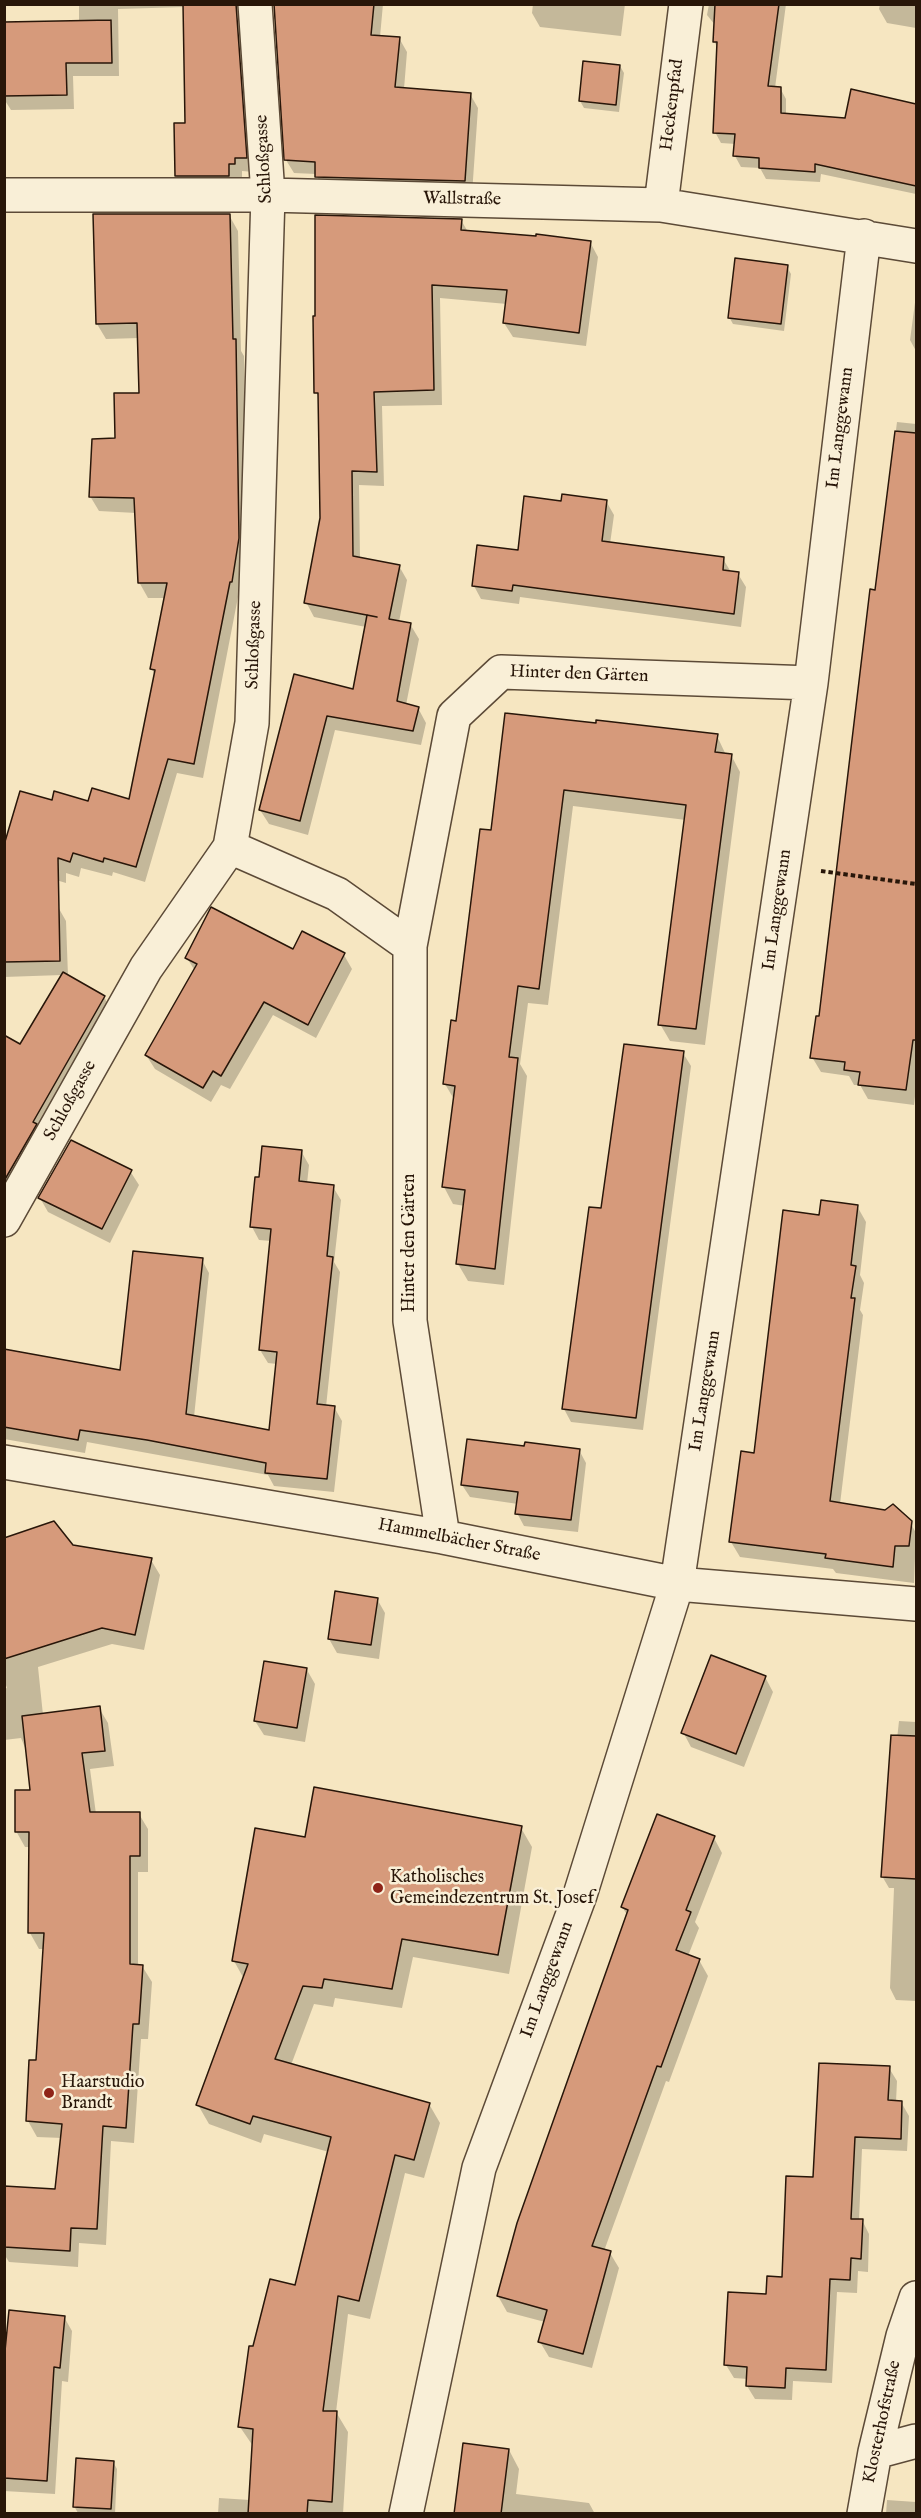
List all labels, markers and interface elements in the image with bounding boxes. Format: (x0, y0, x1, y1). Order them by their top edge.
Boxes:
street label: Heckenpfad (657, 58, 689, 152)
street label: Schloßgasse (252, 114, 278, 204)
street label: Wallstraße (423, 189, 501, 211)
street label: Im Langgewann (823, 366, 859, 490)
street label: Schloßgasse (243, 600, 267, 690)
street label: Hinter den Gärten (509, 662, 649, 688)
street label: Im Langgewann (759, 848, 797, 972)
street label: Schloßgasse (40, 1057, 102, 1145)
street label: Hinter den Gärten (399, 1174, 421, 1312)
street label: Im Langgewann (686, 1329, 726, 1453)
street label: Hammelbächer Straße (376, 1515, 542, 1567)
place label: Katholisches Gemeindezentrum St. Josef (390, 1867, 594, 1910)
marker: Katholisches Gemeindezentrum St. Josef (371, 1881, 385, 1895)
street label: Im Langgewann (517, 1919, 579, 2041)
place label: Haarstudio Brandt (61, 2072, 144, 2114)
marker: Haarstudio Brandt (42, 2086, 56, 2100)
street label: Klosterhofstraße (859, 2359, 907, 2485)

